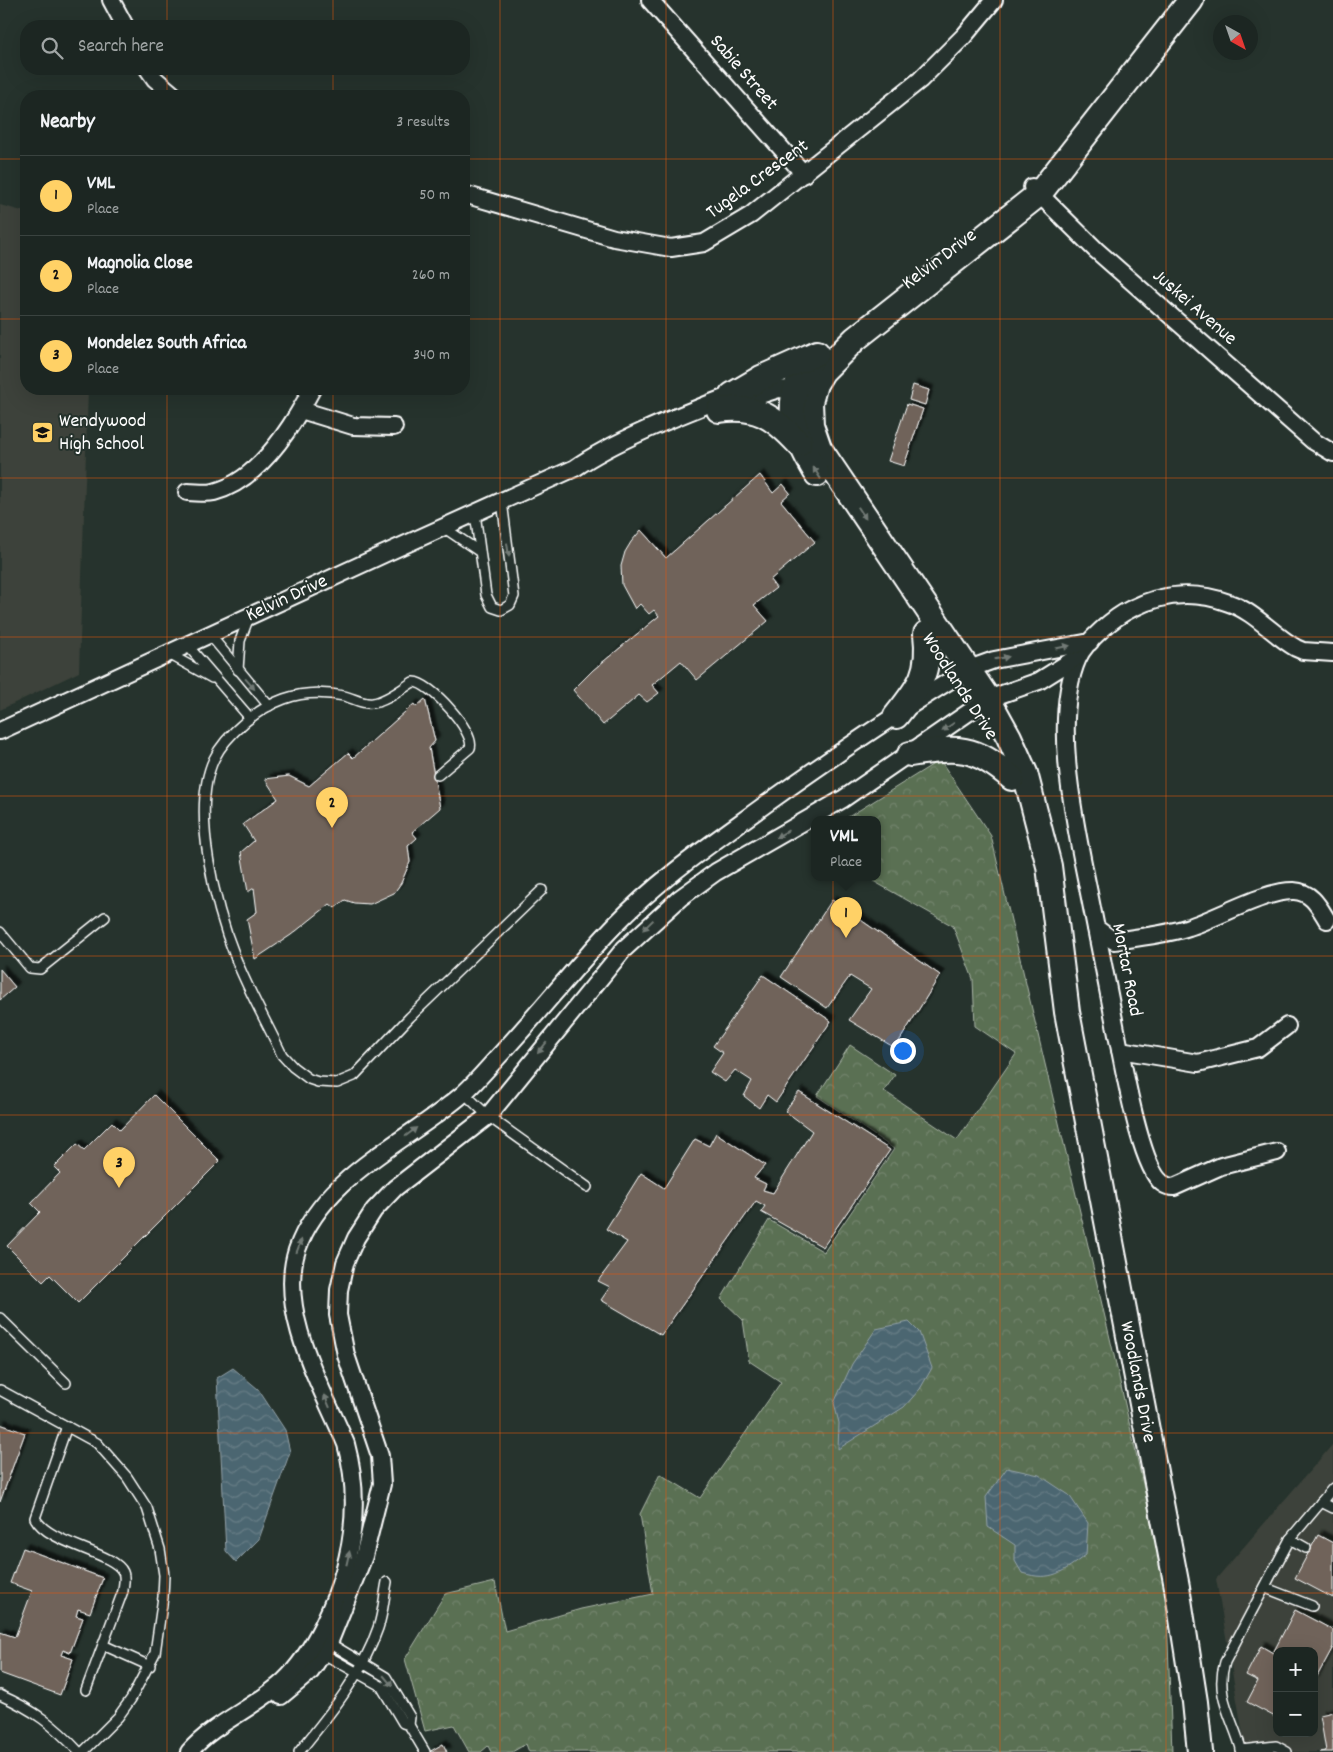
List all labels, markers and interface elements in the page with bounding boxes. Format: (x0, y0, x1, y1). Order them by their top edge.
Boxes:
north arrow (1213, 15, 1258, 60)
search box (20, 20, 470, 75)
street label: Sabie Street (702, 29, 784, 117)
icon: search (38, 34, 66, 62)
text: Search here (78, 34, 164, 61)
text: Nearby (40, 108, 95, 138)
text: 3 results (396, 111, 450, 134)
street label: Tugela Crescent (701, 133, 815, 227)
text: VML (87, 171, 115, 198)
text: 1 (54, 184, 58, 207)
text: 50 m (419, 184, 450, 207)
text: Place (87, 198, 119, 221)
street label: Kelvin Drive (897, 222, 983, 297)
text: Magnolia Close (87, 251, 193, 278)
street label: Juskei Avenue (1145, 263, 1243, 353)
text: 2 (53, 264, 60, 287)
text: 260 m (412, 264, 450, 287)
text: Place (87, 278, 119, 301)
text: Mondelez South Africa (87, 331, 246, 358)
text: 3 (52, 344, 60, 367)
text: 340 m (413, 344, 450, 367)
text: Place (87, 358, 119, 381)
place label: Wendywood High School (59, 408, 146, 459)
school or university icon: Wendywood High School (31, 421, 55, 445)
one-way arrow (812, 467, 821, 480)
one-way arrow (858, 507, 867, 520)
one-way arrow (504, 542, 512, 558)
street label: Kelvin Drive (242, 568, 333, 630)
street label: Woodlands Drive (914, 628, 1004, 746)
one-way arrow (1055, 643, 1071, 651)
one-way arrow (994, 654, 1010, 662)
one-way arrow (244, 678, 256, 690)
one-way arrow (942, 722, 955, 732)
pin: 2 (316, 787, 348, 828)
popup (811, 816, 881, 881)
text: VML (830, 824, 858, 851)
one-way arrow (776, 829, 789, 838)
text: Place (830, 851, 862, 874)
pin: 1 (830, 897, 862, 938)
one-way arrow (643, 919, 655, 931)
street label: Mortar Road (1103, 921, 1149, 1019)
your location (890, 1038, 916, 1064)
one-way arrow (537, 1041, 548, 1054)
one-way arrow (404, 1126, 417, 1137)
pin: 3 (103, 1147, 135, 1188)
one-way arrow (296, 1239, 304, 1253)
street label: Woodlands Drive (1112, 1319, 1163, 1445)
one-way arrow (323, 1394, 331, 1408)
one-way arrow (344, 1551, 352, 1566)
map controls (1273, 1647, 1318, 1737)
button: + (1273, 1647, 1318, 1692)
one-way arrow (382, 1674, 393, 1687)
button: − (1273, 1692, 1318, 1737)

